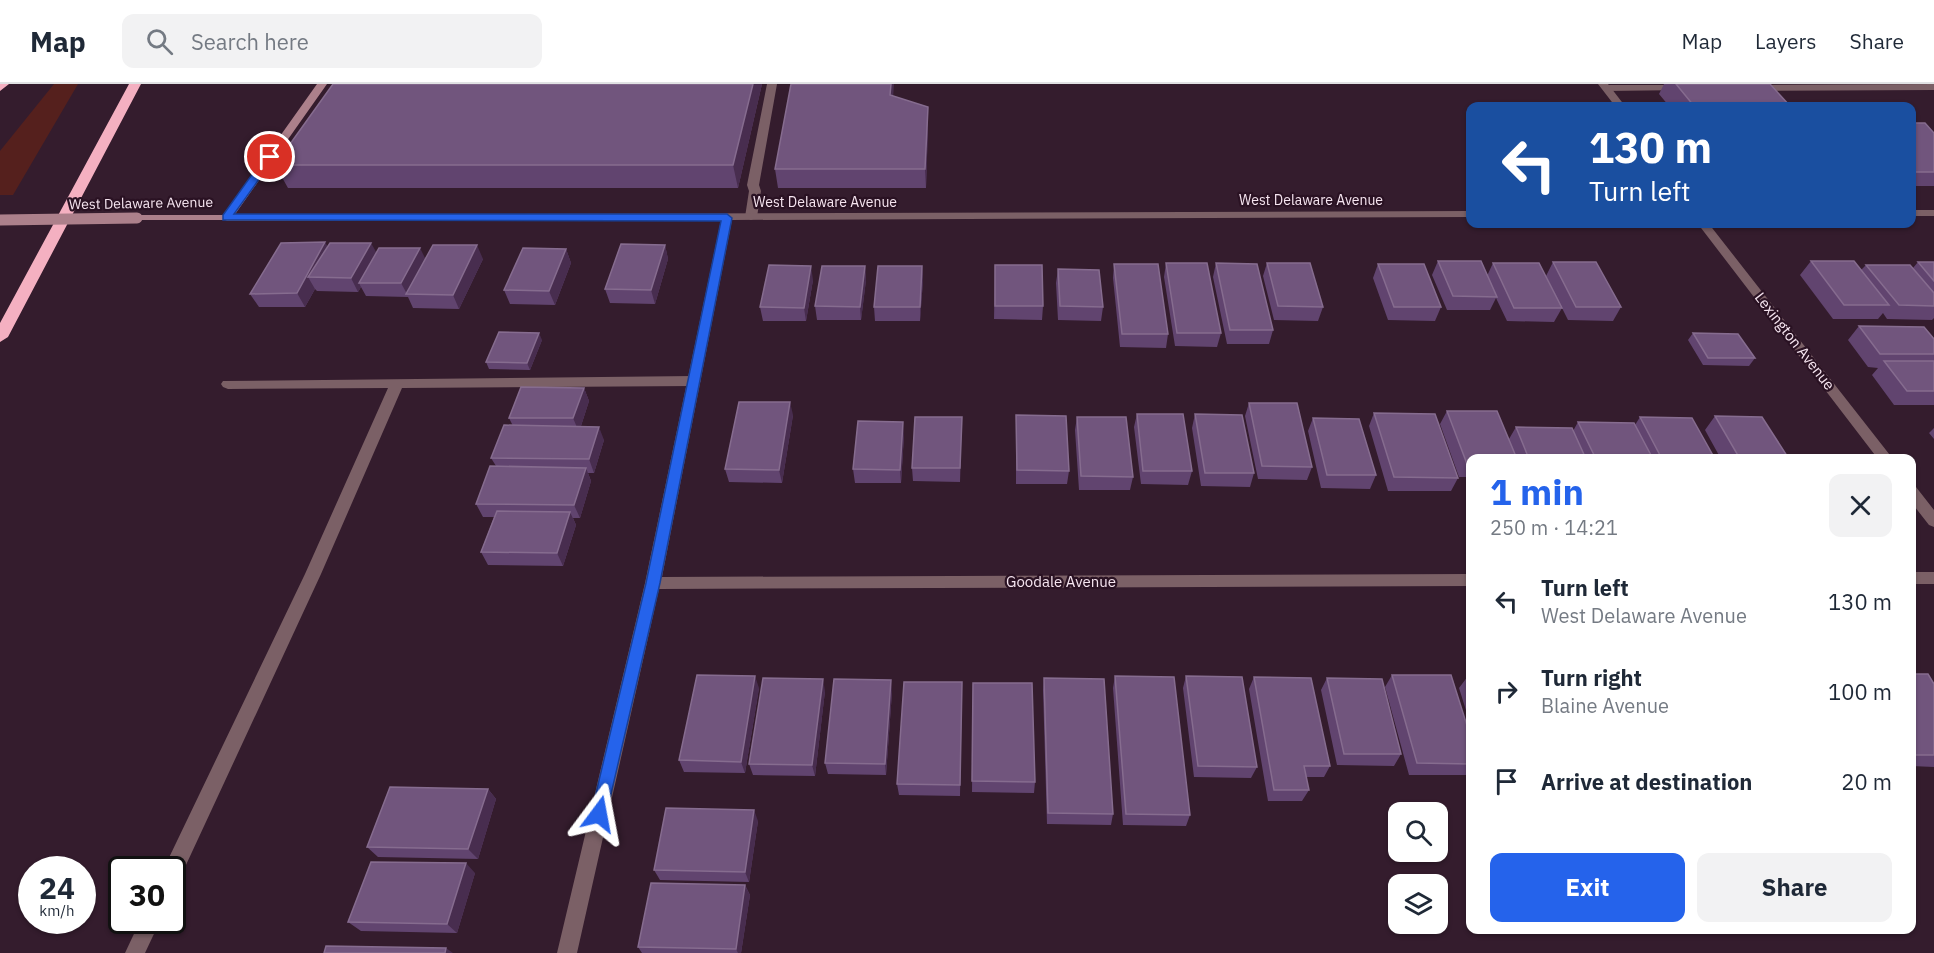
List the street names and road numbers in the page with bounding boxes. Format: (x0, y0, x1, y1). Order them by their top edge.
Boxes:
street label: West Delaware Avenue (1239, 191, 1383, 209)
street label: West Delaware Avenue (69, 193, 214, 213)
street label: West Delaware Avenue (753, 193, 897, 211)
street label: Lexington Avenue (1751, 288, 1839, 394)
street label: Goodale Avenue (1006, 572, 1116, 591)

